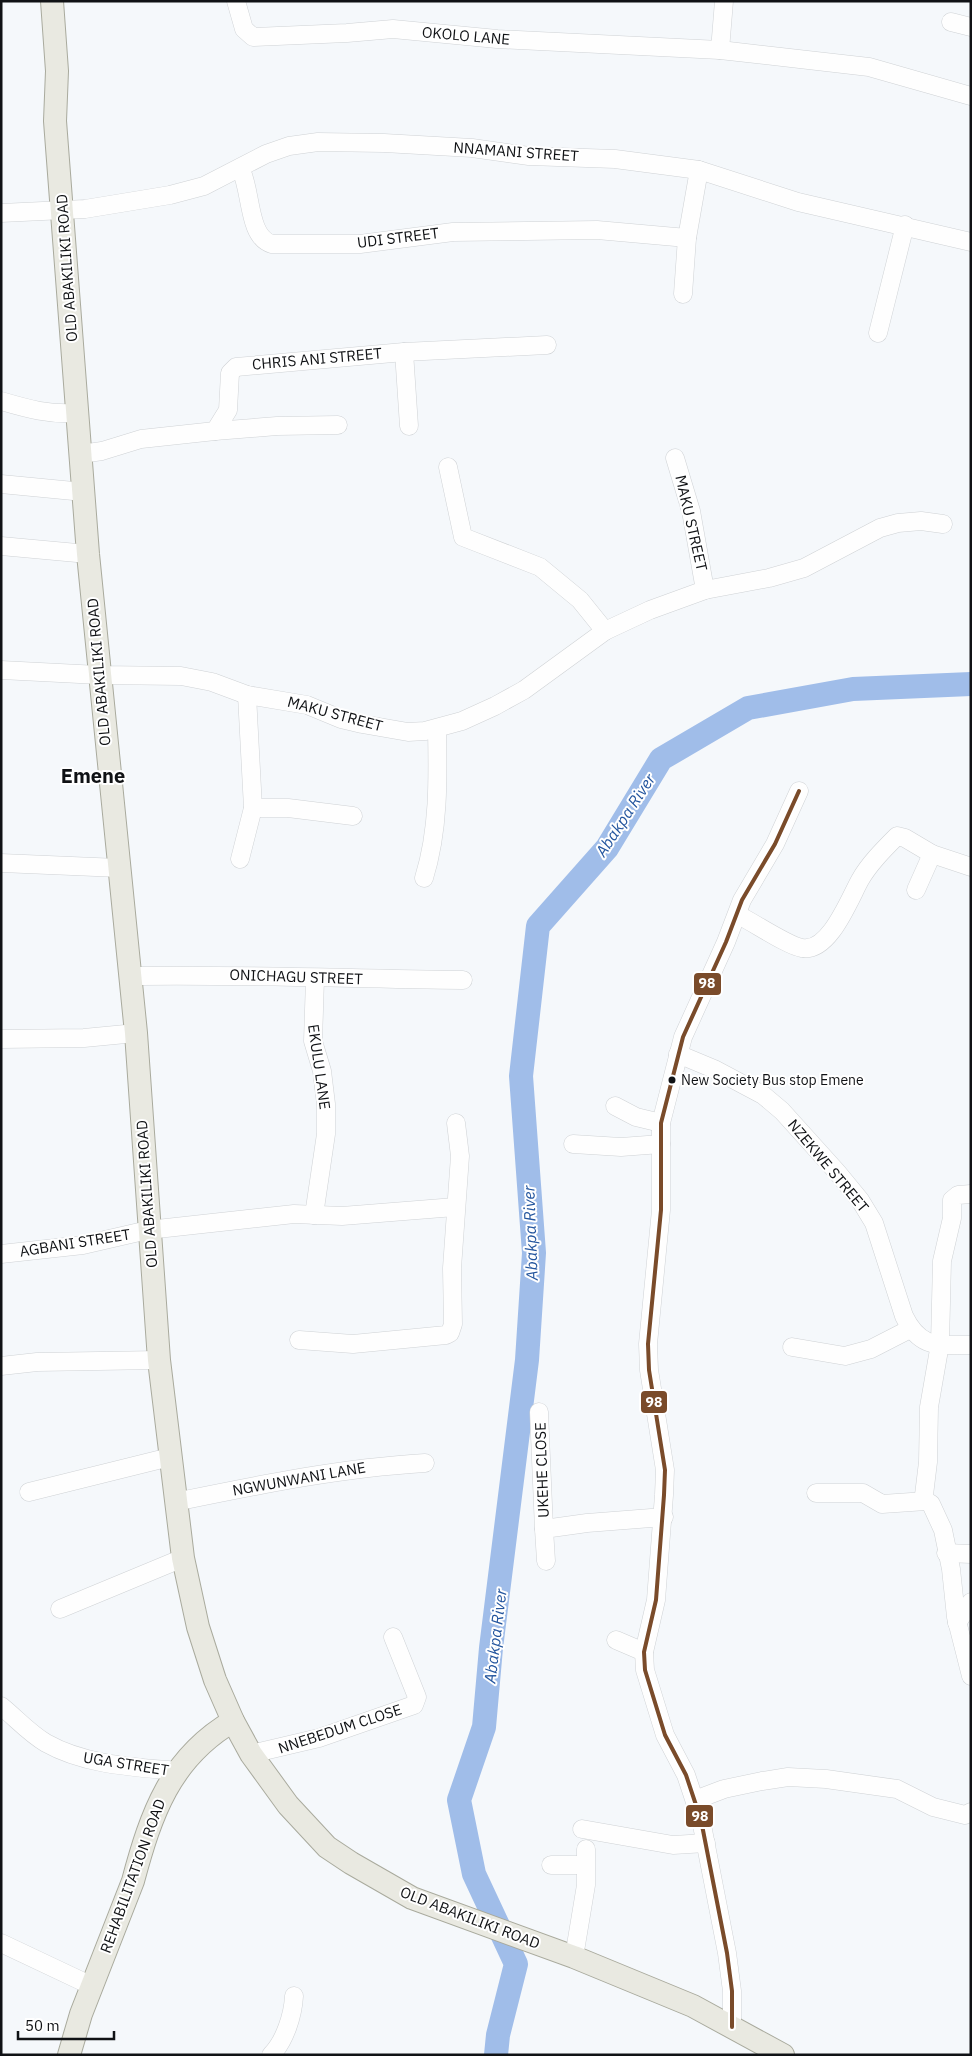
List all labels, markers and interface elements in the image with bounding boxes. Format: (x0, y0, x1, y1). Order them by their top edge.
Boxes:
street label: OKOLO LANE (421, 22, 511, 49)
street label: NNAMANI STREET (453, 138, 580, 165)
street label: OLD ABAKILIKI ROAD (52, 193, 81, 343)
street label: UDI STREET (356, 223, 440, 252)
street label: CHRIS ANI STREET (251, 343, 383, 374)
street label: MAKU STREET (671, 473, 712, 573)
street label: OLD ABAKILIKI ROAD (83, 597, 114, 747)
street label: MAKU STREET (285, 692, 385, 735)
district label: Emene (61, 762, 125, 789)
water label: Abakpa River (590, 769, 660, 861)
street label: ONICHAGU STREET (229, 965, 363, 988)
line badge: 98 (693, 972, 722, 996)
text: 98 (699, 974, 715, 992)
street label: EKULU LANE (304, 1023, 335, 1111)
place label: New Society Bus stop Emene (681, 1071, 864, 1089)
marker: New Society Bus stop Emene (667, 1075, 677, 1085)
street label: NZEKWE STREET (784, 1115, 873, 1216)
street label: OLD ABAKILIKI ROAD (132, 1119, 161, 1269)
water label: Abakpa River (518, 1184, 542, 1282)
street label: AGBANI STREET (18, 1224, 132, 1261)
line badge: 98 (640, 1390, 668, 1414)
text: 98 (646, 1393, 662, 1411)
street label: UKEHE CLOSE (530, 1422, 553, 1518)
street label: NGWUNWANI LANE (231, 1457, 367, 1500)
water label: Abakpa River (479, 1587, 511, 1685)
street label: NNEBEDUM CLOSE (276, 1700, 404, 1757)
street label: UGA STREET (82, 1747, 171, 1780)
street label: REHABILITATION ROAD (96, 1796, 169, 1956)
line badge: 98 (685, 1804, 714, 1828)
text: 98 (692, 1807, 708, 1825)
street label: OLD ABAKILIKI ROAD (398, 1882, 543, 1953)
scale bar (18, 2008, 114, 2040)
text: 50 m (25, 2016, 60, 2035)

